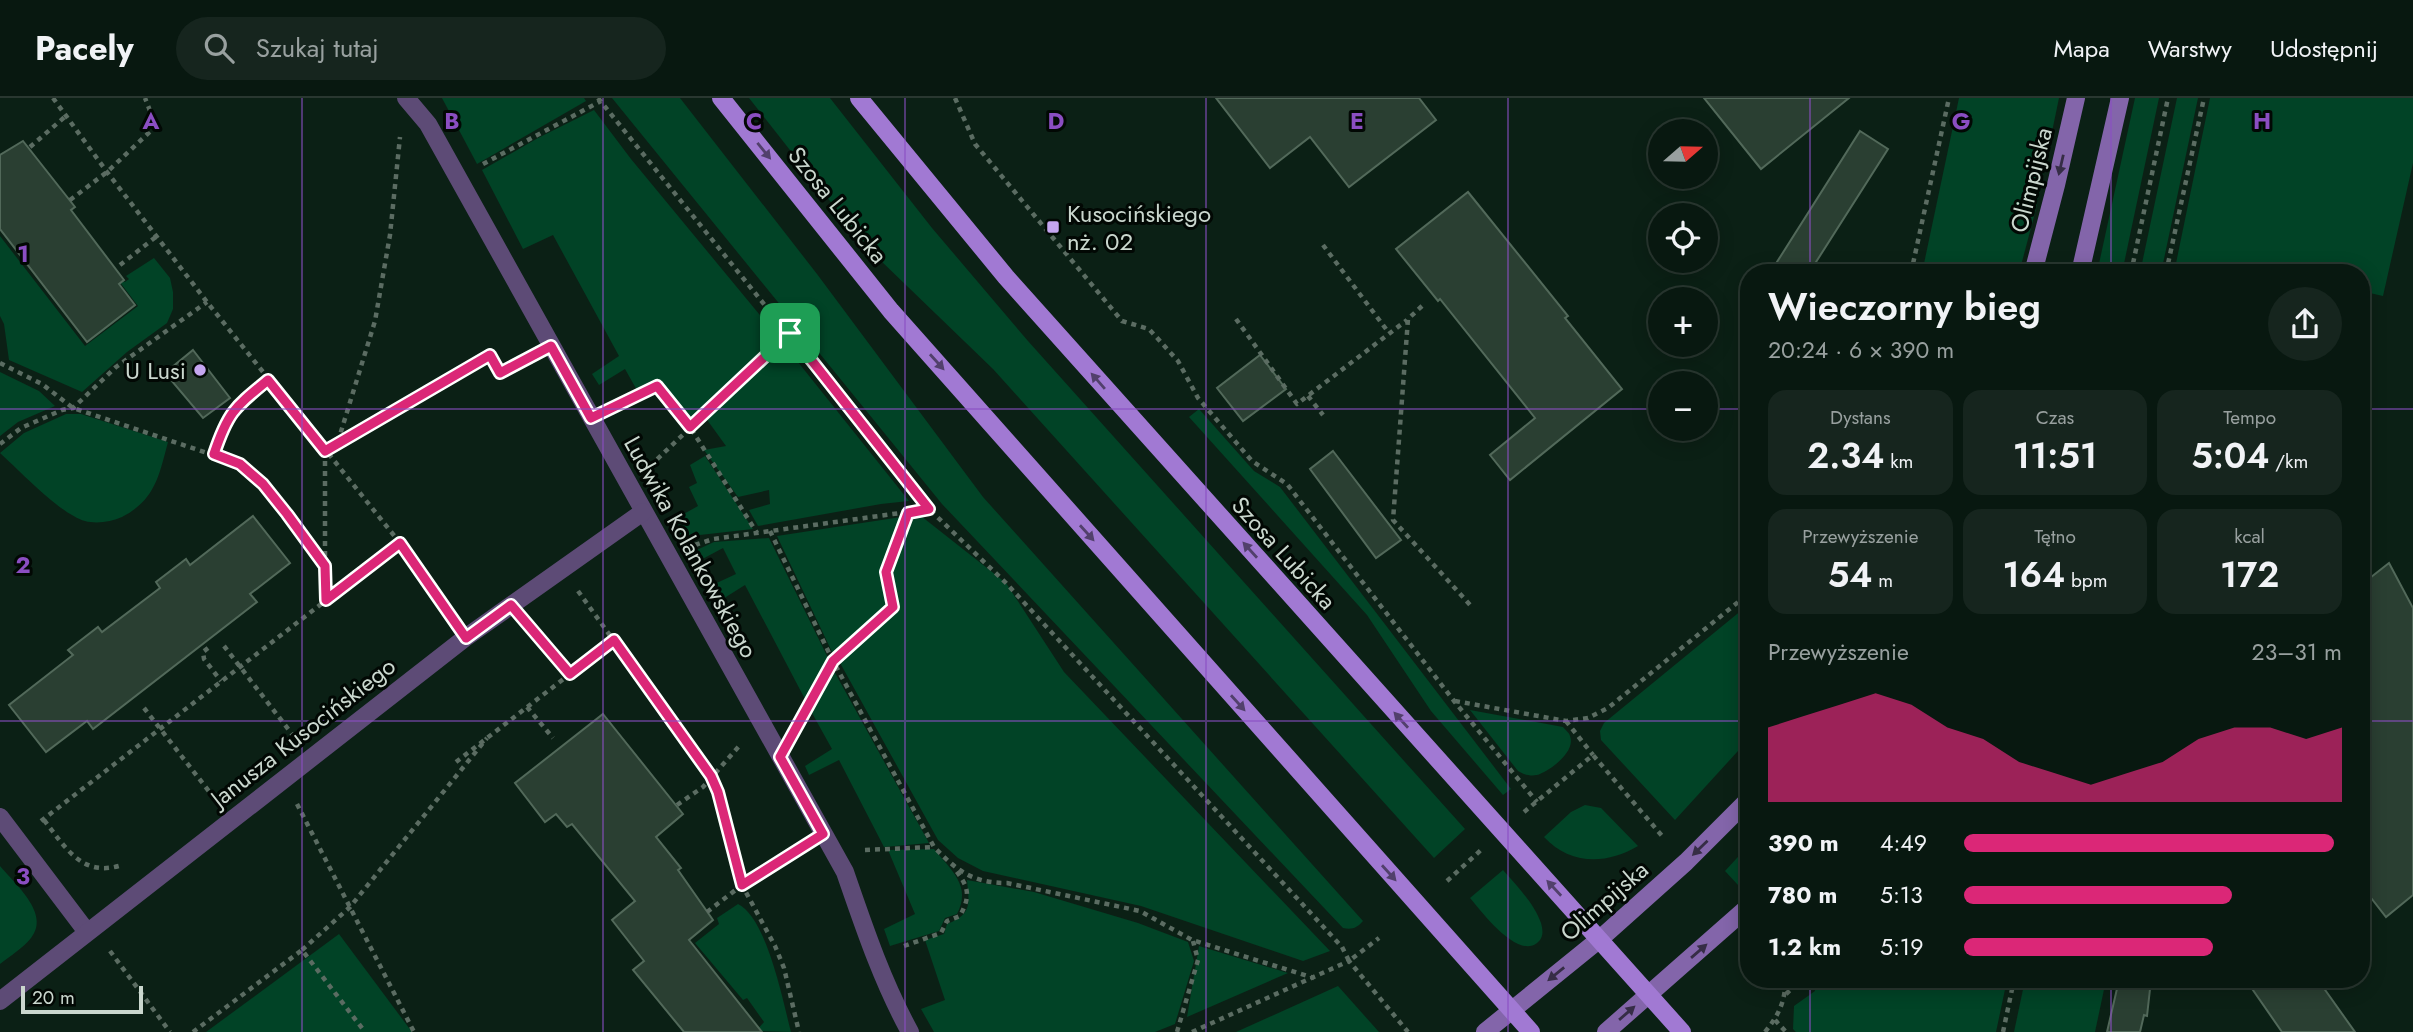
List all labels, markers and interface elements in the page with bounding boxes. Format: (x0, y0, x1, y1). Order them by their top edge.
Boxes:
search box (176, 17, 666, 80)
text: Pacely (35, 25, 134, 72)
icon: search (200, 29, 238, 67)
text: Szukaj tutaj (256, 29, 379, 67)
text: Mapa (2053, 31, 2110, 66)
text: Warstwy (2148, 31, 2232, 66)
text: Udostępnij (2270, 31, 2378, 66)
text: A (142, 104, 160, 138)
text: B (444, 104, 460, 138)
text: C (746, 104, 762, 138)
text: D (1048, 104, 1065, 138)
text: E (1350, 104, 1364, 138)
text: G (1952, 104, 1970, 138)
text: H (2253, 104, 2271, 138)
north arrow (1648, 119, 1718, 189)
map controls (1648, 119, 1718, 441)
street label: Olimpijska (2001, 124, 2061, 236)
street label: Szosa Lubicka (780, 139, 896, 271)
one-way arrow (756, 142, 771, 160)
one-way arrow (2055, 154, 2066, 176)
place label: Kusocińskiego nż. 02 (1067, 196, 1211, 259)
button: locate (1648, 203, 1718, 273)
marker: Kusocińskiego nż. 02 (1045, 219, 1061, 235)
text: 1 (17, 237, 29, 271)
text: Wieczorny bieg (1768, 279, 2041, 334)
button: + (1648, 287, 1718, 357)
button: share (2268, 287, 2342, 361)
pin (760, 303, 820, 363)
icon: arrive (771, 314, 809, 352)
text: 20:24 · 6 × 390 m (1768, 333, 1954, 367)
place label: U Lusi (125, 353, 186, 388)
one-way arrow (928, 353, 944, 370)
marker: U Lusi (192, 362, 208, 378)
button: − (1648, 371, 1718, 441)
one-way arrow (1090, 372, 1106, 390)
text: Dystans (1830, 404, 1891, 431)
text: Czas (2036, 404, 2074, 431)
text: Tempo (2223, 404, 2276, 431)
street label: Ludwika Kolankowskiego (615, 430, 767, 664)
text: 2.34 (1807, 431, 1884, 481)
text: 11:51 (2013, 431, 2097, 481)
text: 5:04 (2191, 431, 2270, 481)
text: km (1884, 448, 1913, 475)
text: /km (2270, 448, 2308, 475)
street label: Szosa Lubicka (1224, 489, 1344, 617)
text: Przewyższenie (1802, 523, 1918, 550)
text: Tętno (2034, 523, 2076, 550)
text: kcal (2234, 523, 2265, 550)
one-way arrow (1079, 524, 1094, 541)
one-way arrow (1242, 542, 1258, 559)
text: 2 (15, 548, 31, 582)
text: 54 (1828, 550, 1873, 600)
text: 164 (2003, 550, 2065, 600)
text: 172 (2220, 550, 2279, 600)
text: m (1873, 567, 1893, 594)
text: bpm (2065, 567, 2107, 594)
text: Przewyższenie (1768, 635, 1909, 669)
text: 23–31 m (2252, 635, 2342, 669)
street label: Janusza Kusocińskiego (201, 649, 403, 817)
one-way arrow (1230, 694, 1246, 712)
one-way arrow (1394, 712, 1410, 729)
text: 390 m (1768, 826, 1839, 860)
text: 4:49 (1880, 826, 1927, 860)
one-way arrow (1692, 840, 1709, 856)
street label: Olimpijska (1552, 853, 1656, 949)
text: 3 (16, 859, 30, 893)
one-way arrow (1381, 865, 1396, 882)
text: 780 m (1768, 878, 1837, 912)
text: 5:13 (1880, 878, 1923, 912)
one-way arrow (1547, 880, 1563, 897)
text: 1.2 km (1768, 930, 1841, 964)
text: 5:19 (1880, 930, 1923, 964)
one-way arrow (1690, 943, 1708, 959)
one-way arrow (1548, 966, 1565, 981)
scale bar (21, 983, 144, 1015)
text: 20 m (32, 984, 75, 1011)
one-way arrow (1619, 1006, 1636, 1021)

